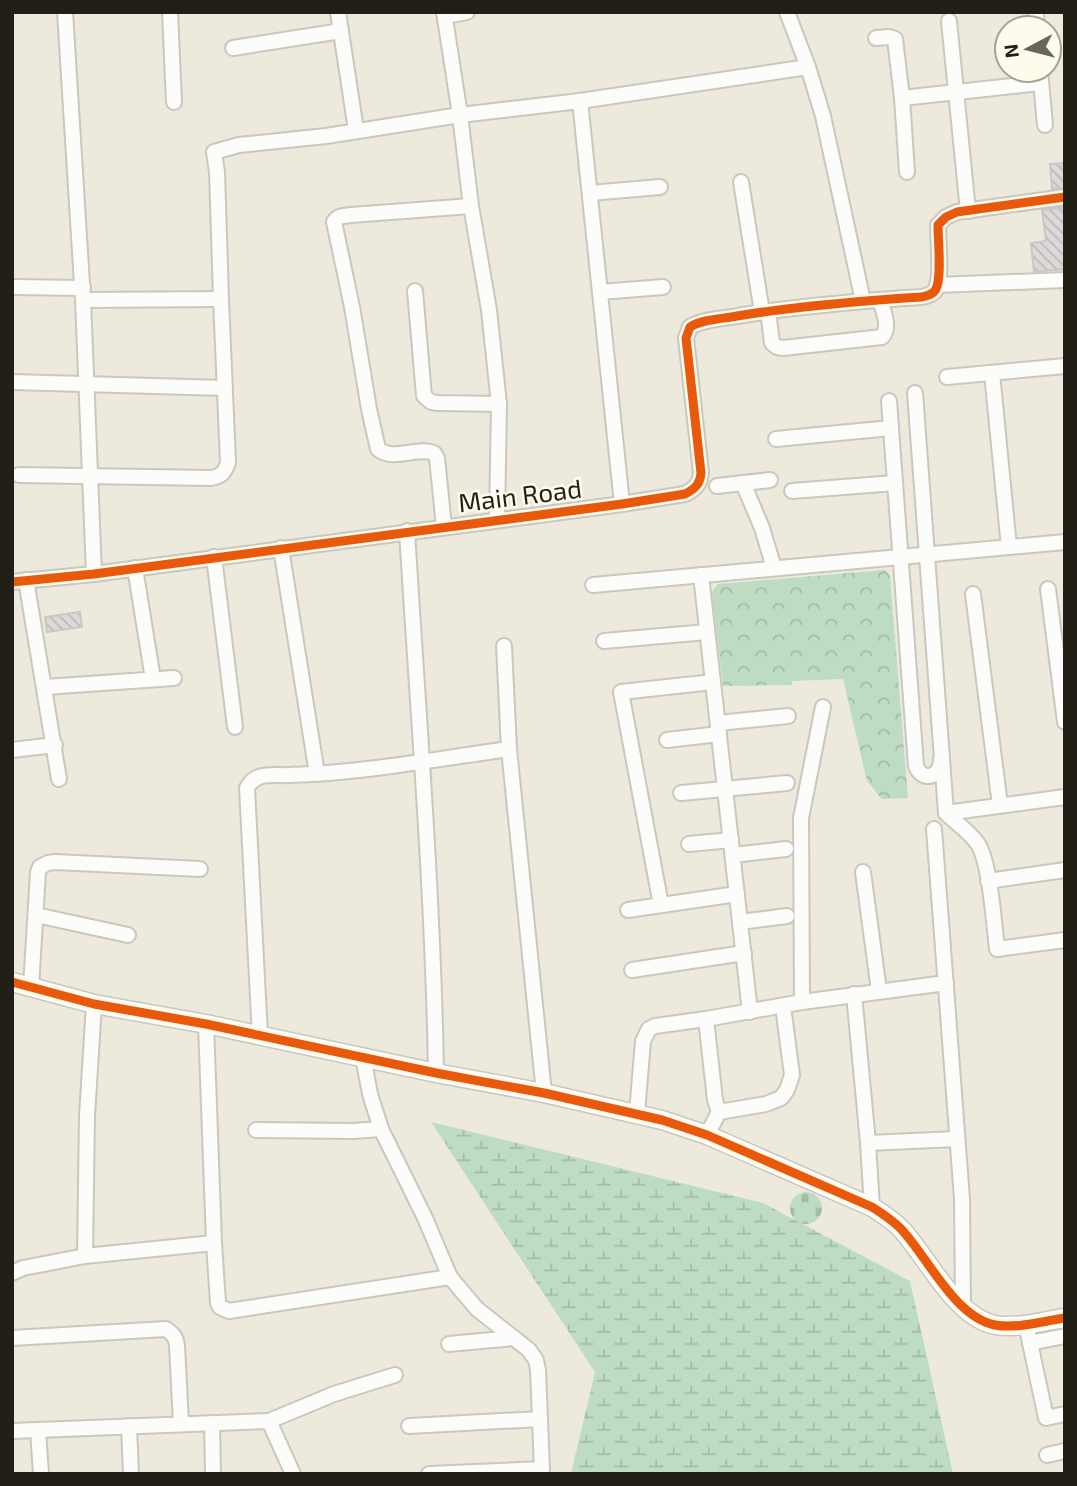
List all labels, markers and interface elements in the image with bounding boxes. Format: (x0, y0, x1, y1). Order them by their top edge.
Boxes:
north arrow (993, 14, 1063, 84)
text: N (998, 43, 1023, 59)
street label: Main Road (456, 472, 583, 517)

